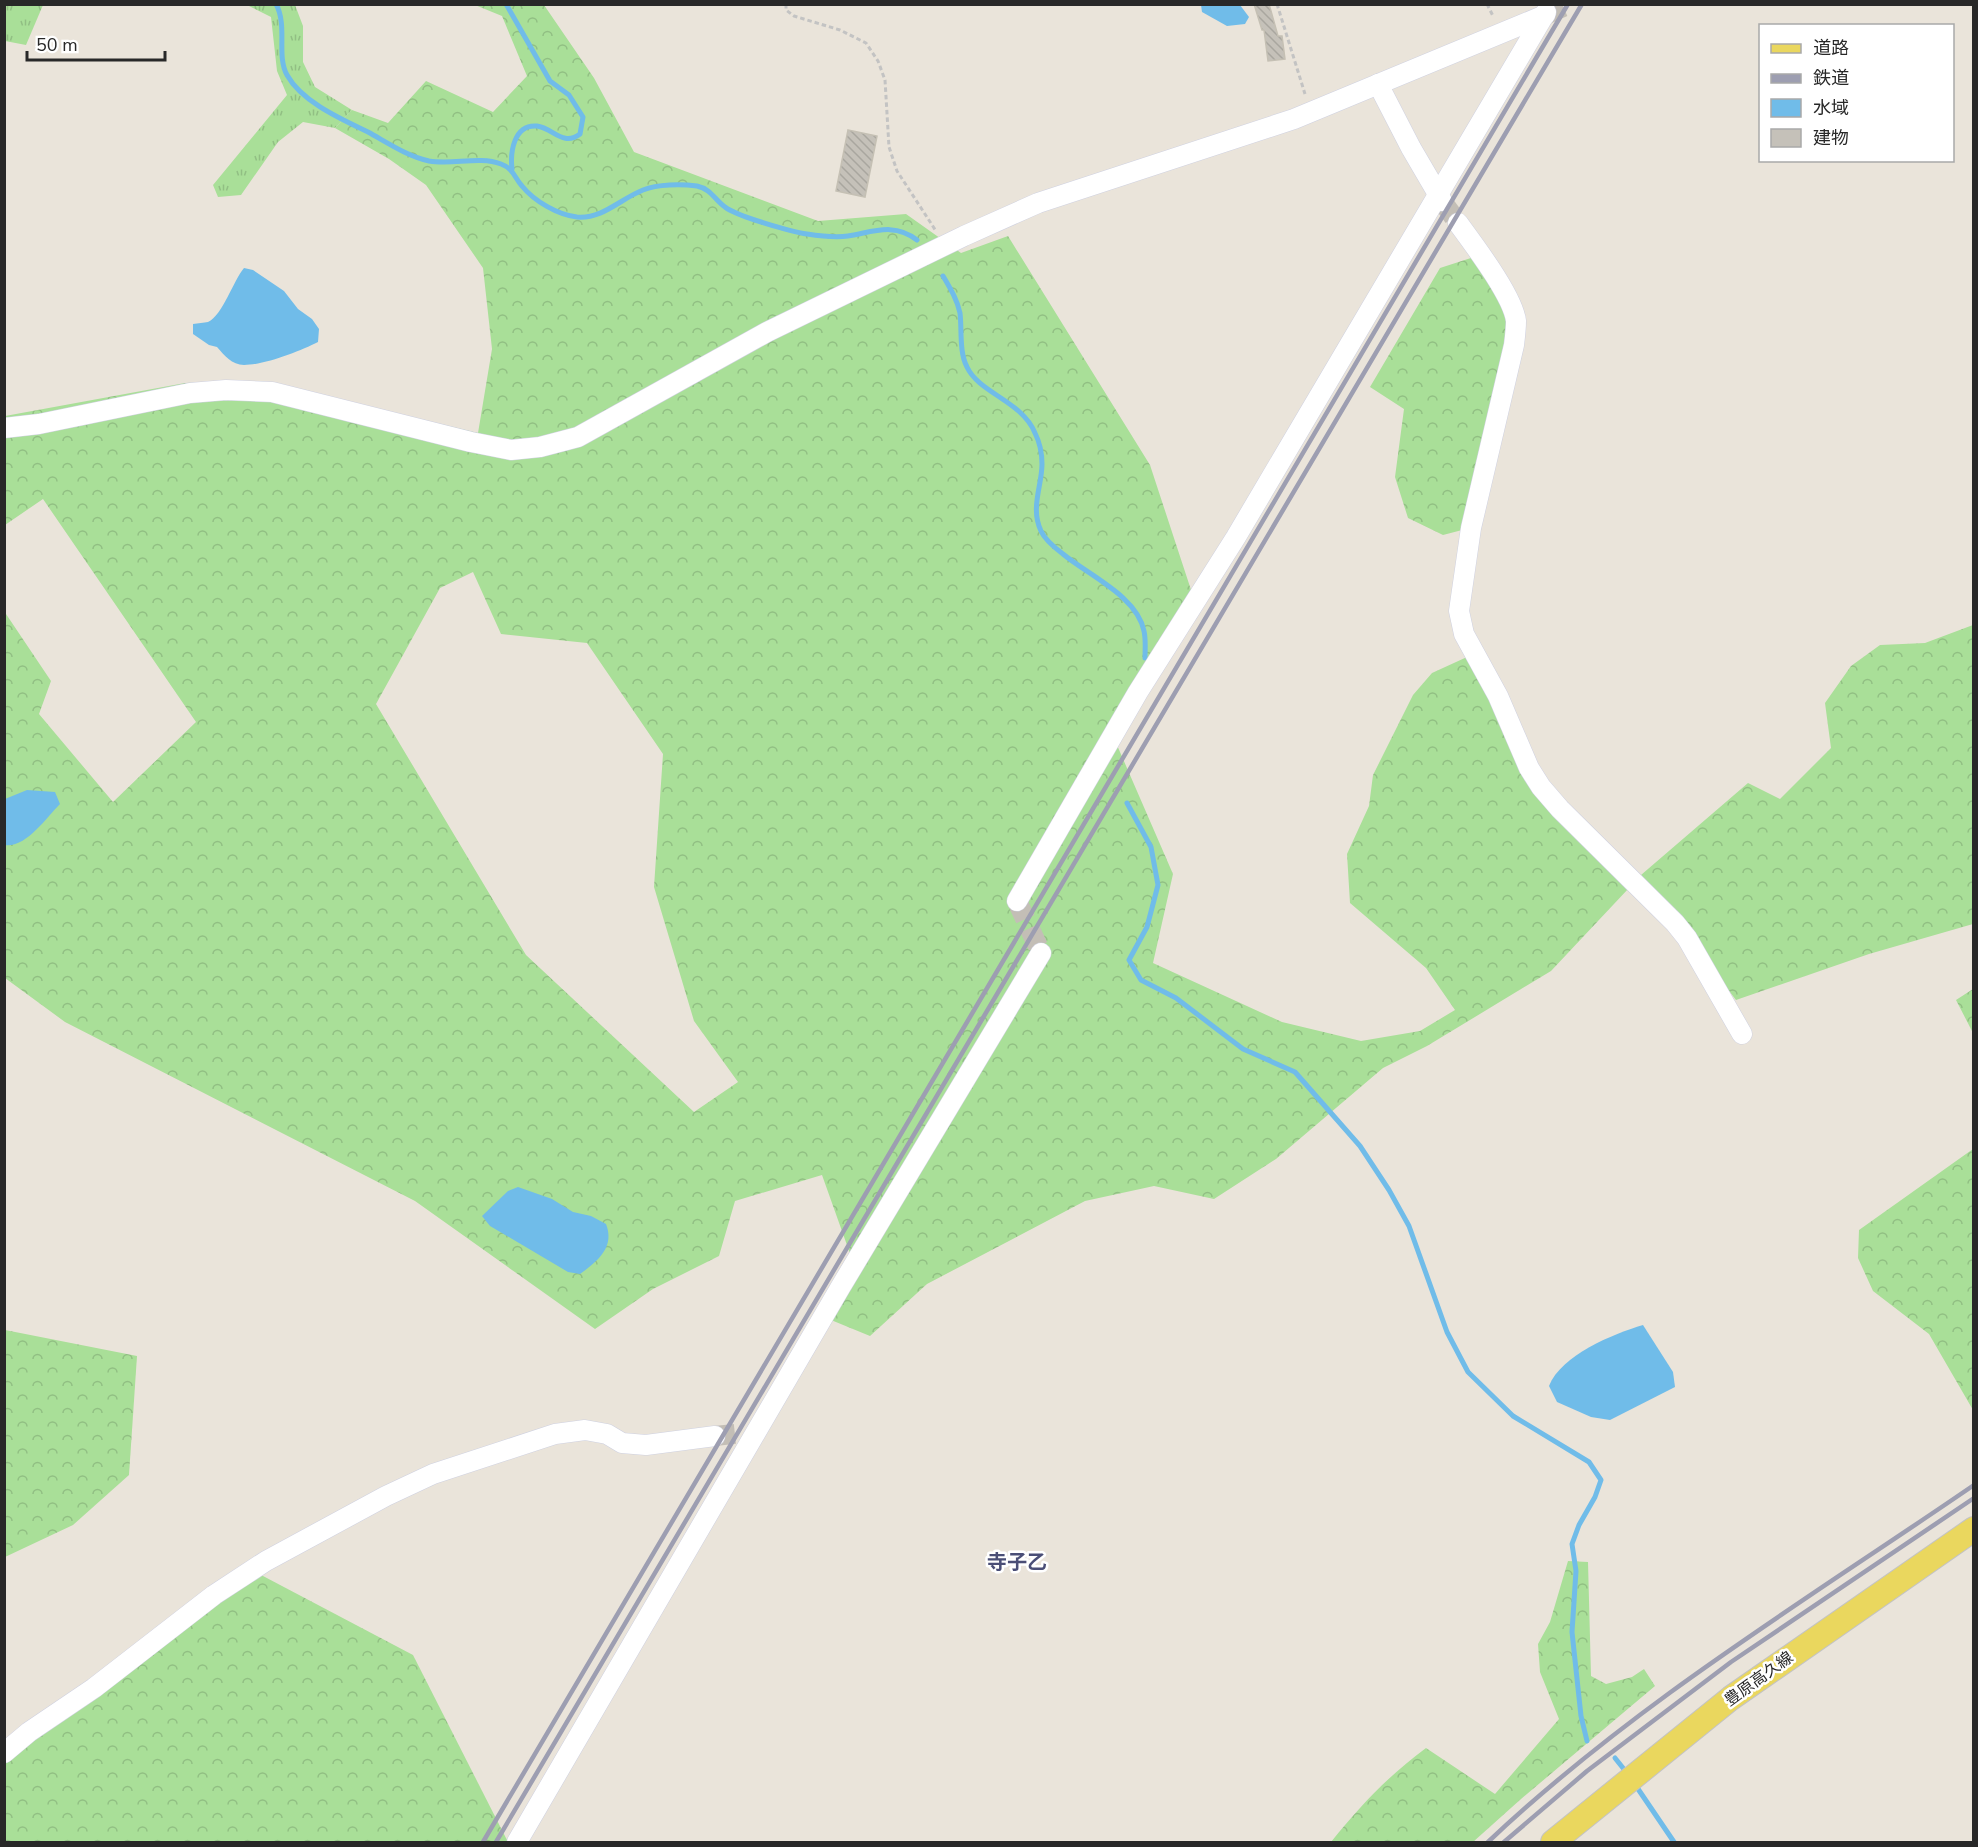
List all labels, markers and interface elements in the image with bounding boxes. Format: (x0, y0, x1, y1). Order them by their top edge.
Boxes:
scale bar (27, 24, 165, 62)
legend (1759, 24, 1954, 162)
text: 50 m (36, 33, 78, 57)
text: 道路 (1813, 36, 1849, 60)
text: 鉄道 (1813, 66, 1849, 90)
text: 水域 (1813, 96, 1849, 120)
text: 建物 (1813, 126, 1849, 150)
district label: 寺子乙 (987, 1549, 1047, 1576)
street label: 豊原高久線 (1720, 1647, 1798, 1711)

